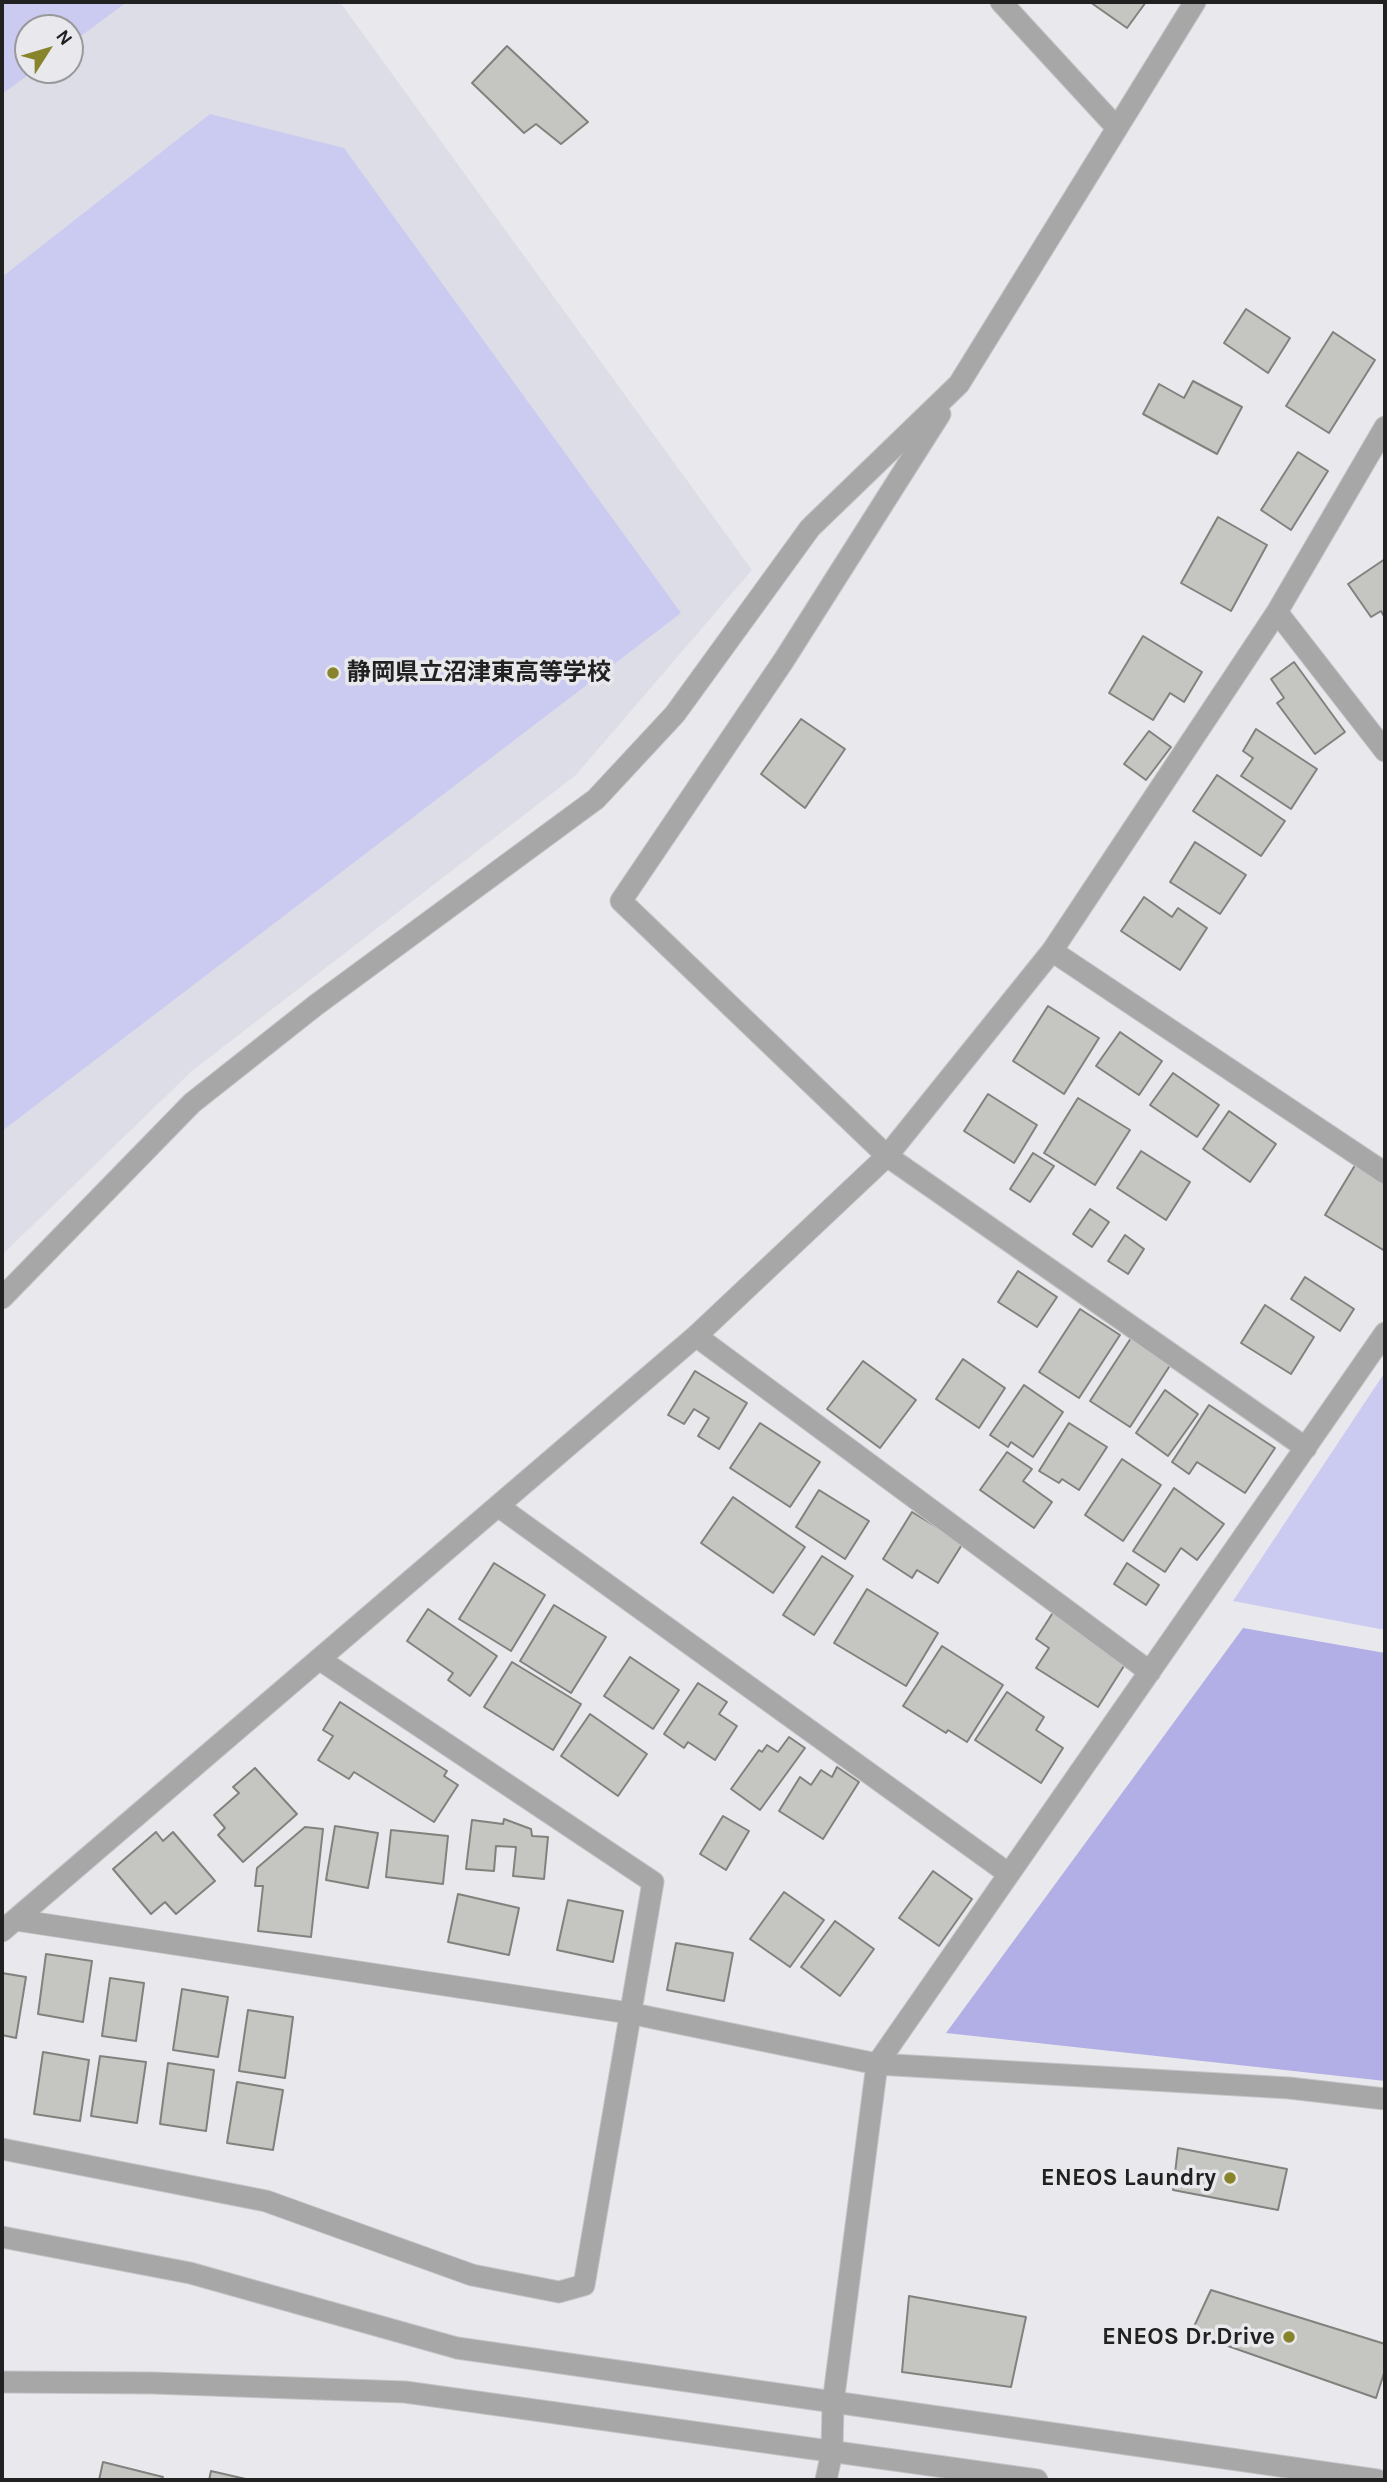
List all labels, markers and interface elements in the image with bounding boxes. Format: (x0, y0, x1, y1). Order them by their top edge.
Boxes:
north arrow (14, 14, 84, 84)
text: N (51, 26, 77, 50)
place label: 静岡県立沼津東高等学校 (347, 659, 611, 687)
marker: 静岡県立沼津東高等学校 (325, 665, 341, 681)
place label: ENEOS Laundry (1041, 2164, 1216, 2192)
marker: ENEOS Laundry (1222, 2170, 1238, 2186)
place label: ENEOS Dr.Drive (1102, 2323, 1275, 2351)
marker: ENEOS Dr.Drive (1281, 2329, 1297, 2345)

